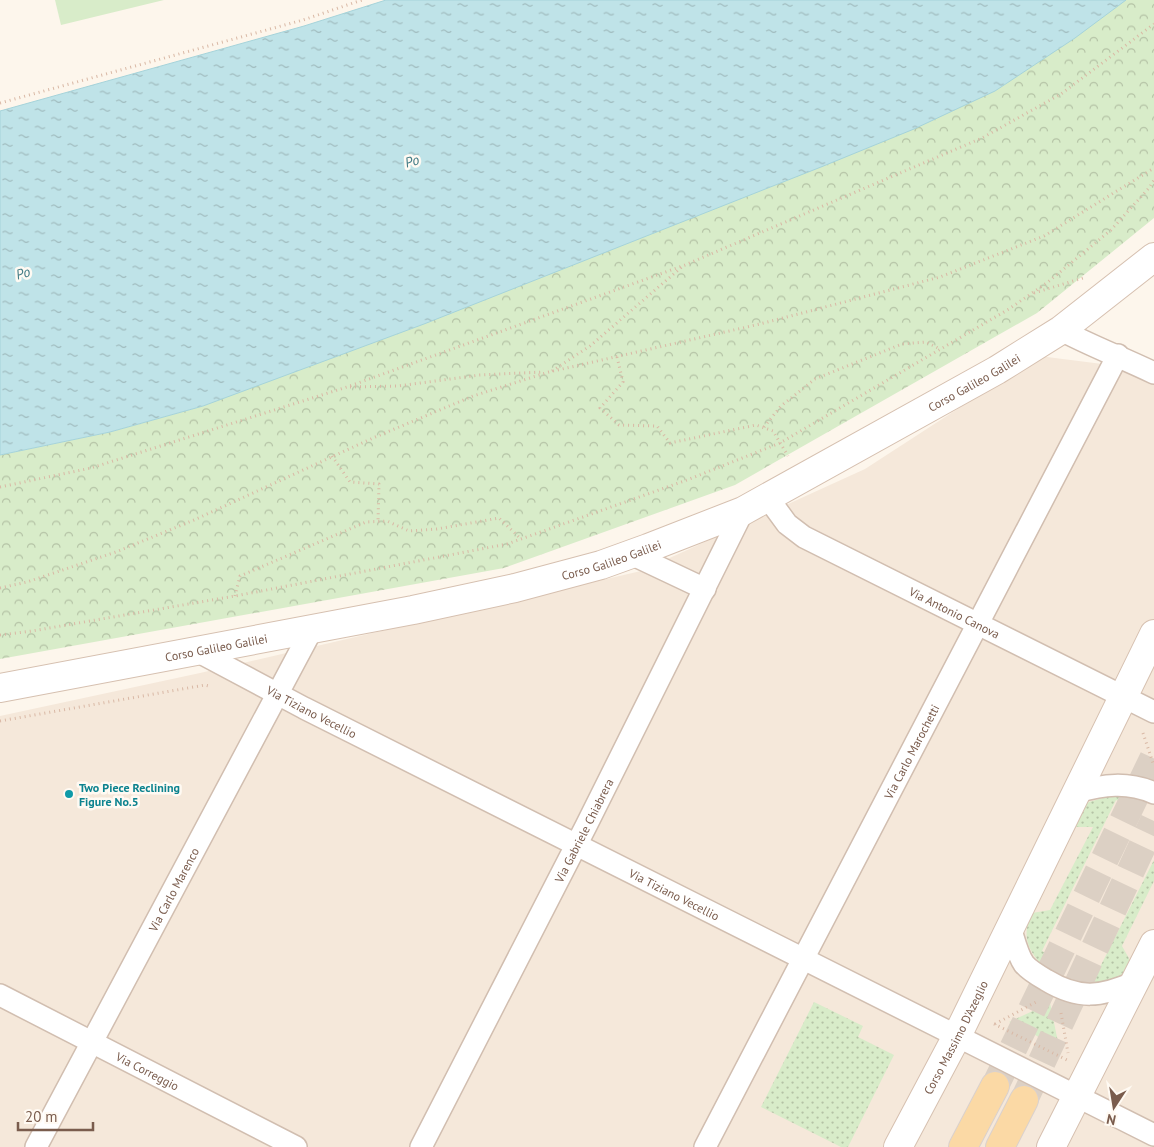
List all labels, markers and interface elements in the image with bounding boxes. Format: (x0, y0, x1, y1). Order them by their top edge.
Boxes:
water label: Po (403, 150, 421, 172)
water label: Po (14, 262, 32, 284)
street label: Corso Galileo Galilei (925, 350, 1023, 414)
street label: Corso Galileo Galilei (560, 536, 663, 583)
street label: Via Antonio Canova (906, 583, 1003, 641)
street label: Corso Galileo Galilei (164, 630, 269, 664)
street label: Via Tiziano Vecellio (263, 682, 359, 741)
street label: Via Carlo Marochetti (880, 702, 942, 802)
street label: Via Gabriele Chiabrera (550, 776, 616, 886)
place label: Two Piece Reclining Figure No.5 (79, 780, 180, 809)
marker: Two Piece Reclining Figure No.5 (63, 788, 75, 800)
street label: Via Carlo Marenco (144, 845, 202, 935)
street label: Via Tiziano Vecellio (626, 865, 722, 923)
street label: Corso Massimo D'Azeglio (920, 978, 991, 1097)
street label: Via Correggio (113, 1048, 182, 1093)
north arrow (1089, 1082, 1139, 1132)
scale bar (18, 1100, 92, 1132)
text: 20 m (25, 1107, 58, 1126)
text: N (1105, 1110, 1118, 1129)

